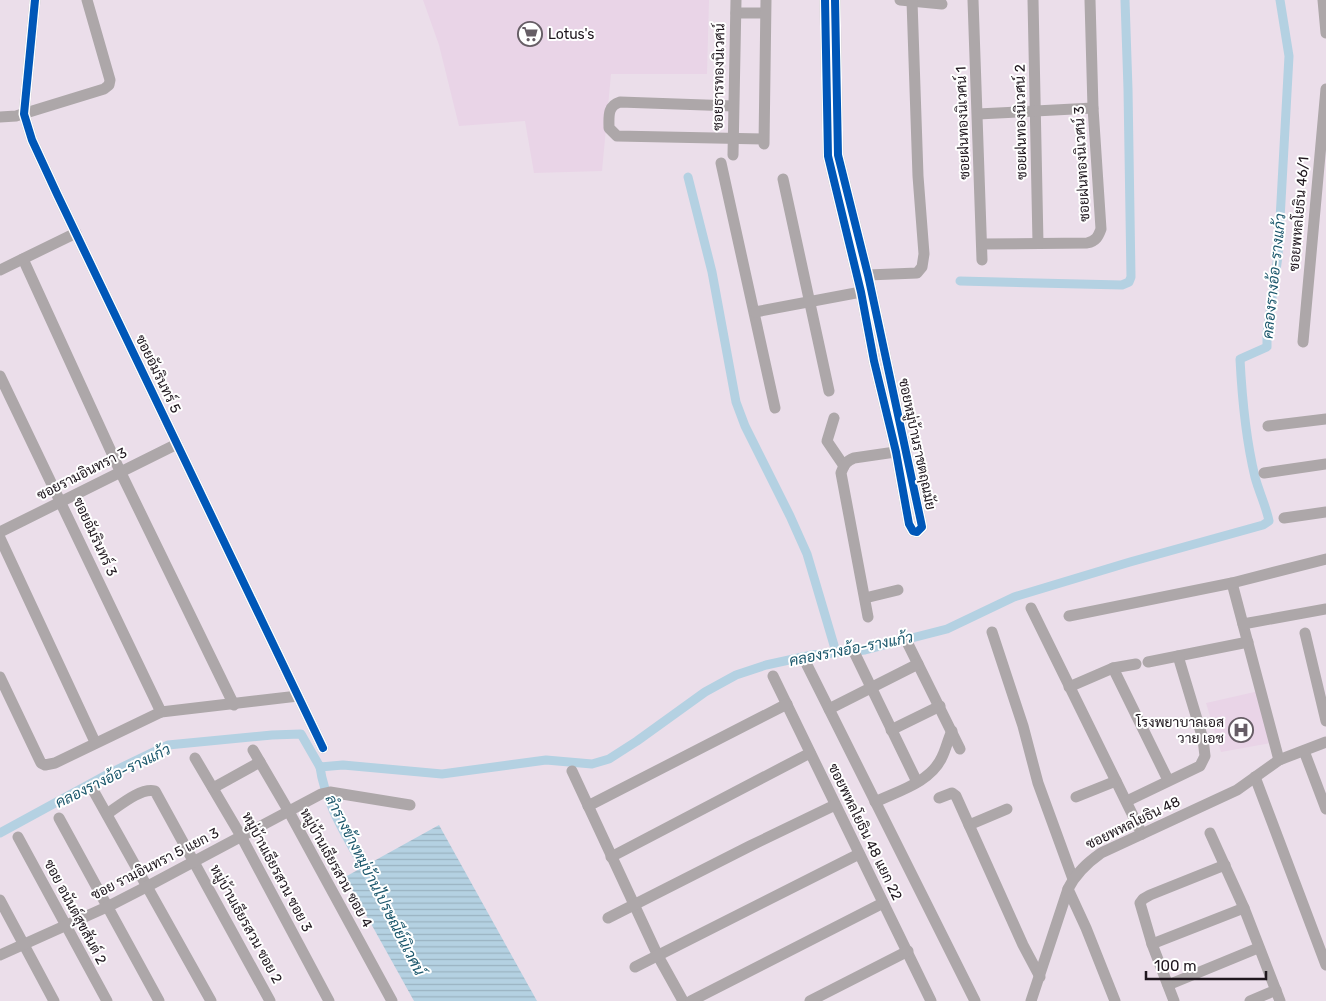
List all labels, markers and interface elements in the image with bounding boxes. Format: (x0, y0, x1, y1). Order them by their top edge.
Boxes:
supermarket icon: Lotus's (517, 21, 543, 47)
street label: ซอยธารทองนิเวศน์ (709, 23, 728, 131)
place label: Lotus's (548, 26, 594, 43)
street label: ซอยฝนทองนิเวศน์ 2 (1010, 64, 1031, 180)
street label: ซอยฝนทองนิเวศน์ 1 (952, 66, 973, 180)
street label: ซอยฝนทองนิเวศน์ 3 (1069, 106, 1094, 222)
street label: ซอยพหลโยธิน 46/1 (1286, 156, 1312, 272)
water label: คลองรางอ้อ-รางแก้ว (1257, 212, 1290, 340)
street label: ซอยอัมรินทร์ 5 (132, 332, 185, 416)
street label: ซอยหมู่บ้านราชตฤณมัย (894, 376, 940, 512)
street label: ซอยรามอินทรา 3 (34, 444, 130, 504)
street label: ซอยอัมรินทร์ 3 (69, 494, 122, 579)
water label: คลองรางอ้อ-รางแก้ว (787, 627, 915, 670)
place label: โรงพยาบาลเอส วาย เอช (1135, 714, 1224, 747)
hospital icon: โรงพยาบาลเอส วาย เอช (1228, 717, 1254, 743)
water label: คลองรางอ้อ-รางแก้ว (52, 739, 174, 812)
street label: ซอยพหลโยธิน 48 แยก 22 (824, 761, 906, 903)
water label: ลำรางข้างหมู่บ้านไปรษณีย์นิเวศน์ (321, 791, 430, 981)
street label: ซอยพหลโยธิน 48 (1083, 793, 1183, 853)
street label: หมู่บ้านเธียรสวน ซอย 4 (295, 805, 377, 931)
street label: หมู่บ้านเธียรสวน ซอย 3 (237, 809, 317, 935)
street label: ซอย รามอินทรา 5 แยก 3 (88, 824, 222, 904)
street label: ซอย อนันต์สุขสันต์ 2 (39, 856, 111, 968)
street label: หมู่บ้านเธียรสวน ซอย 2 (205, 861, 287, 987)
scale bar (1146, 948, 1266, 980)
text: 100 m (1154, 957, 1196, 975)

